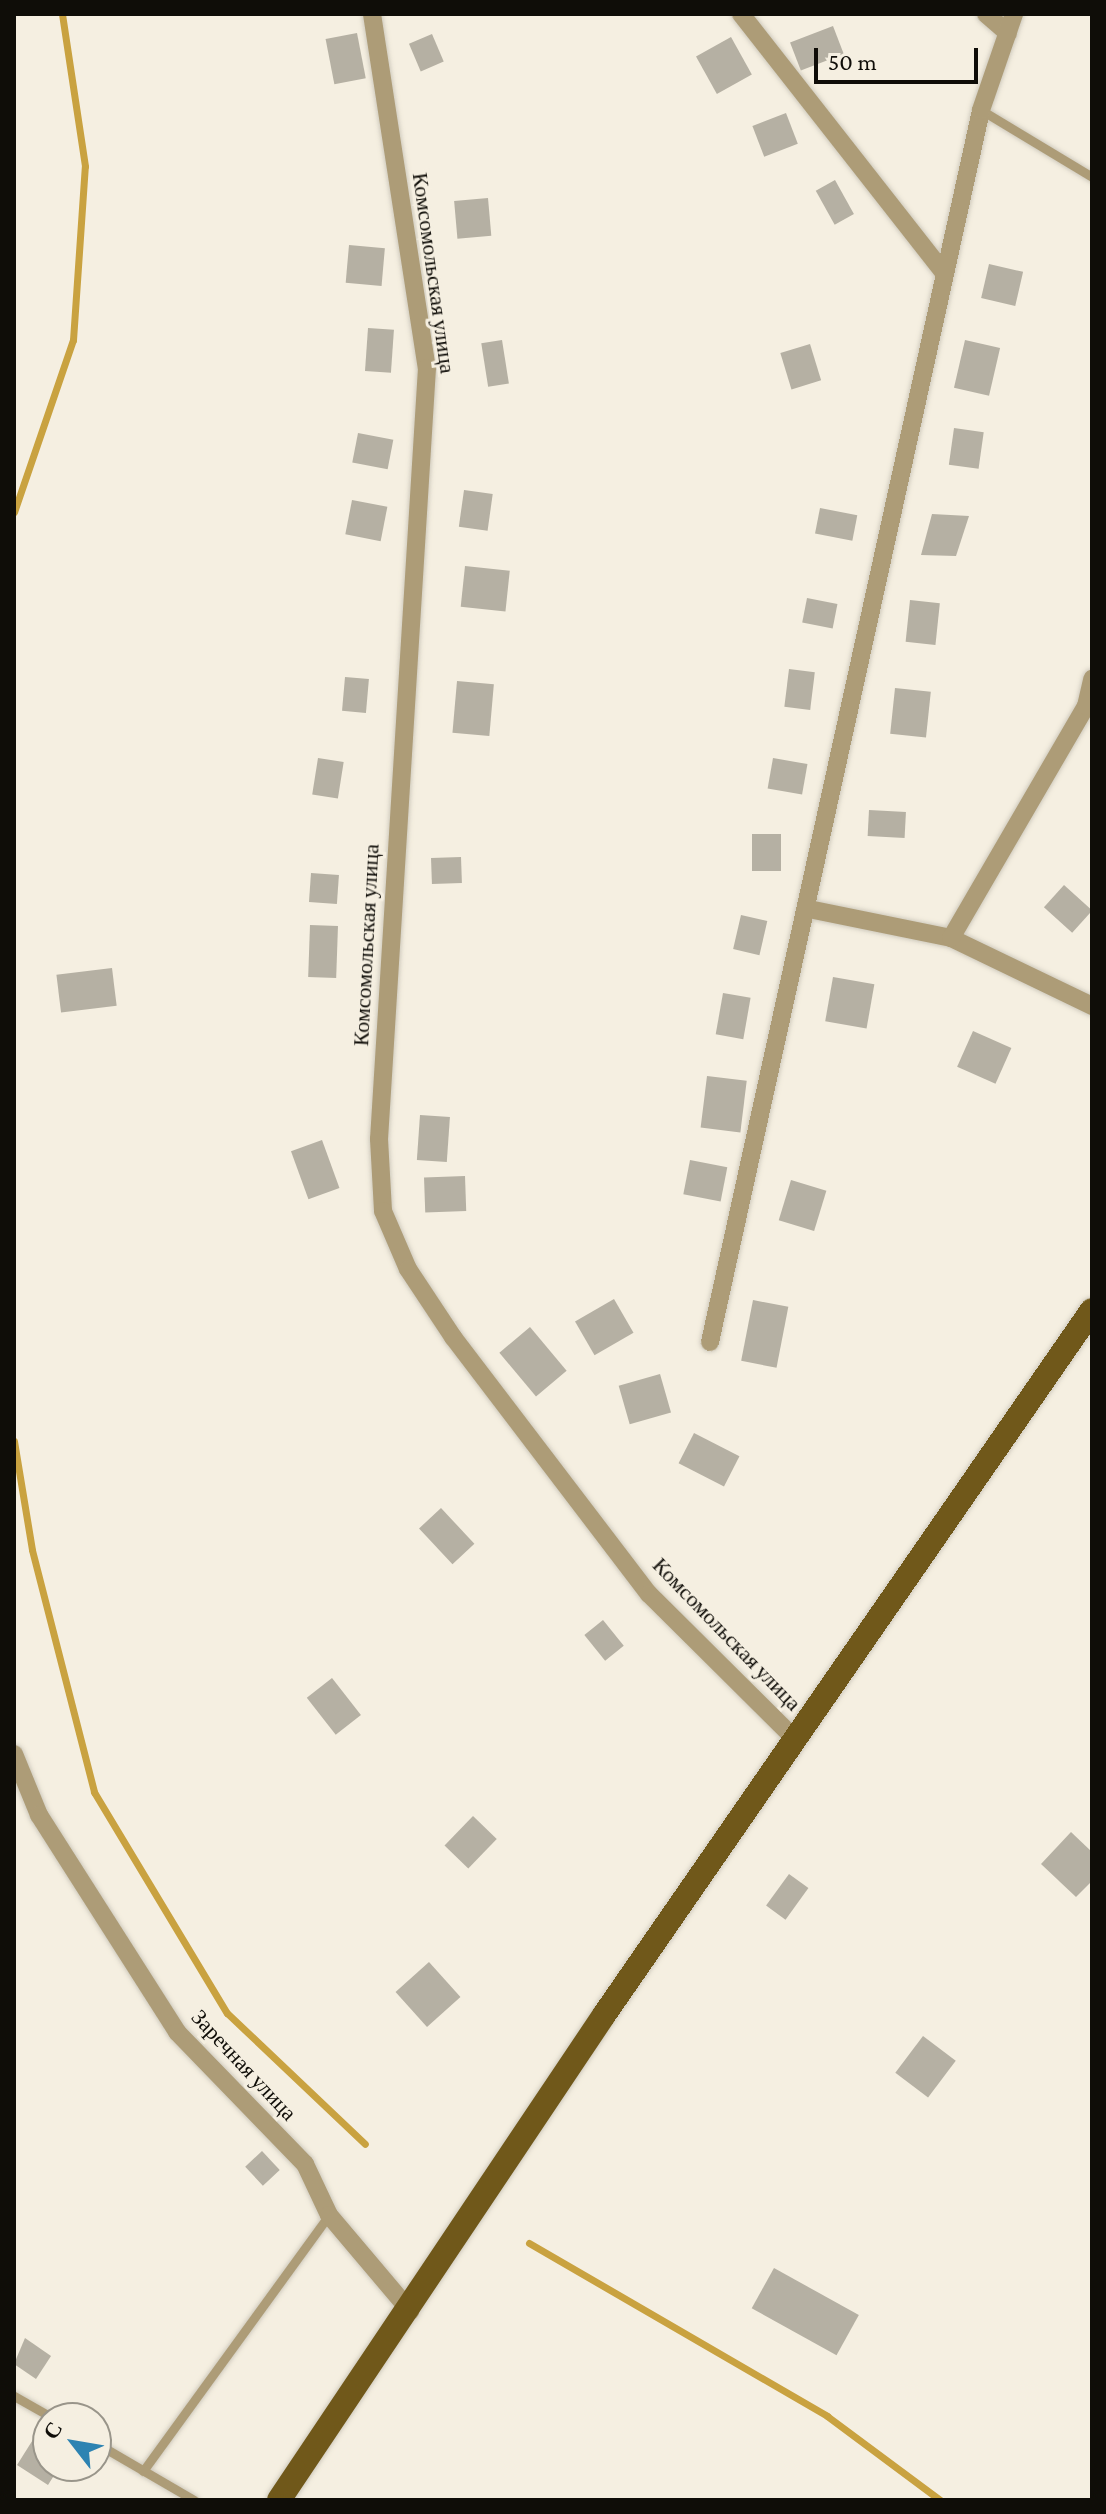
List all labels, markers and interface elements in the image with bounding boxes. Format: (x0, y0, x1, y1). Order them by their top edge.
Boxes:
scale bar (818, 32, 982, 82)
text: 50 m (828, 48, 877, 75)
street label: Комсомольская улица (407, 171, 461, 375)
street label: Комсомольская улица (348, 843, 384, 1047)
street label: Комсомольская улица (647, 1552, 807, 1716)
street label: Заречная улица (186, 2004, 302, 2126)
north arrow (32, 2402, 112, 2482)
text: С (38, 2417, 68, 2444)

